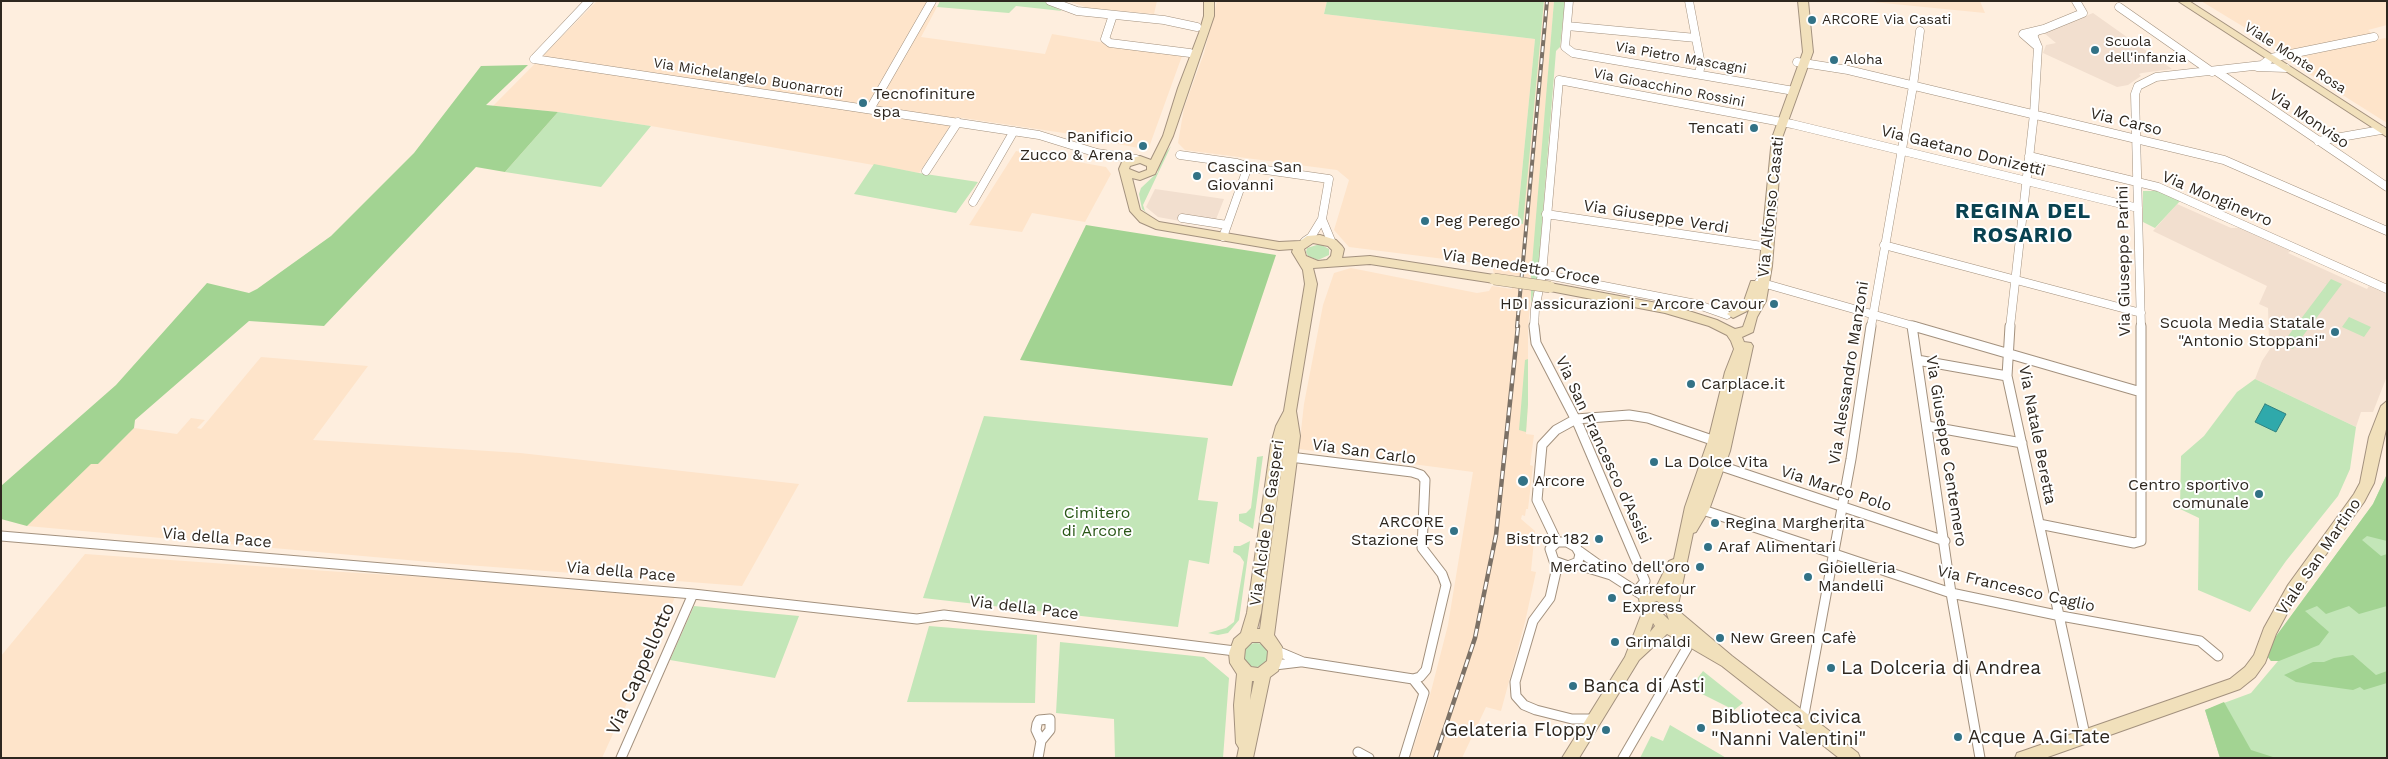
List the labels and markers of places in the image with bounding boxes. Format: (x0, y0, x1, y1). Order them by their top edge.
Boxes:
place label: ARCORE Via Casati (1822, 12, 1951, 28)
marker: ARCORE Via Casati (1806, 14, 1818, 26)
place label: Scuola dell'infanzia (2105, 34, 2186, 66)
marker: Scuola dell'infanzia (2089, 44, 2101, 56)
place label: Aloha (1844, 52, 1883, 68)
marker: Aloha (1828, 54, 1840, 66)
place label: Tecnofiniture spa (873, 84, 975, 122)
marker: Tecnofiniture spa (857, 97, 869, 109)
place label: Tencati (1688, 118, 1744, 138)
marker: Tencati (1748, 122, 1760, 134)
place label: Panificio Zucco & Arena (1020, 127, 1133, 165)
marker: Panificio Zucco & Arena (1137, 140, 1149, 152)
place label: Cascina San Giovanni (1207, 157, 1302, 195)
marker: Cascina San Giovanni (1191, 170, 1203, 182)
place label: Peg Perego (1435, 211, 1520, 231)
marker: Peg Perego (1419, 215, 1431, 227)
place label: HDI assicurazioni - Arcore Cavour (1500, 294, 1764, 314)
marker: HDI assicurazioni - Arcore Cavour (1768, 298, 1780, 310)
place label: Scuola Media Statale "Antonio Stoppani" (2160, 313, 2325, 351)
marker: Scuola Media Statale "Antonio Stoppani" (2329, 326, 2341, 338)
place label: Carplace.it (1701, 374, 1785, 394)
marker: Carplace.it (1685, 378, 1697, 390)
place label: La Dolce Vita (1664, 452, 1768, 472)
marker: La Dolce Vita (1648, 456, 1660, 468)
place label: Arcore (1534, 471, 1585, 491)
marker: Arcore (1516, 474, 1530, 488)
place label: Centro sportivo comunale (2128, 475, 2249, 513)
marker: Centro sportivo comunale (2253, 488, 2265, 500)
place label: ARCORE Stazione FS (1351, 512, 1444, 550)
place label: Regina Margherita (1725, 513, 1865, 533)
marker: Regina Margherita (1709, 517, 1721, 529)
marker: ARCORE Stazione FS (1448, 525, 1460, 537)
place label: Bistrot 182 (1506, 529, 1589, 549)
marker: Bistrot 182 (1593, 533, 1605, 545)
place label: Araf Alimentari (1718, 537, 1836, 557)
marker: Araf Alimentari (1702, 541, 1714, 553)
place label: Mercatino dell'oro (1550, 557, 1690, 577)
place label: Gioielleria Mandelli (1818, 558, 1896, 596)
marker: Mercatino dell'oro (1694, 561, 1706, 573)
marker: Gioielleria Mandelli (1802, 571, 1814, 583)
place label: Carrefour Express (1622, 579, 1696, 617)
marker: Carrefour Express (1606, 592, 1618, 604)
place label: New Green Cafè (1730, 628, 1856, 648)
place label: Grimaldi (1625, 632, 1691, 652)
marker: New Green Cafè (1714, 632, 1726, 644)
marker: Grimaldi (1609, 636, 1621, 648)
place label: La Dolceria di Andrea (1841, 657, 2041, 679)
marker: La Dolceria di Andrea (1825, 662, 1837, 674)
place label: Banca di Asti (1583, 675, 1705, 697)
marker: Banca di Asti (1567, 680, 1579, 692)
place label: Biblioteca civica "Nanni Valentini" (1711, 706, 1866, 750)
place label: Gelateria Floppy (1444, 719, 1596, 741)
marker: Biblioteca civica "Nanni Valentini" (1695, 722, 1707, 734)
marker: Gelateria Floppy (1600, 724, 1612, 736)
place label: Acque A.Gi.Tate (1968, 726, 2110, 748)
marker: Acque A.Gi.Tate (1952, 731, 1964, 743)

